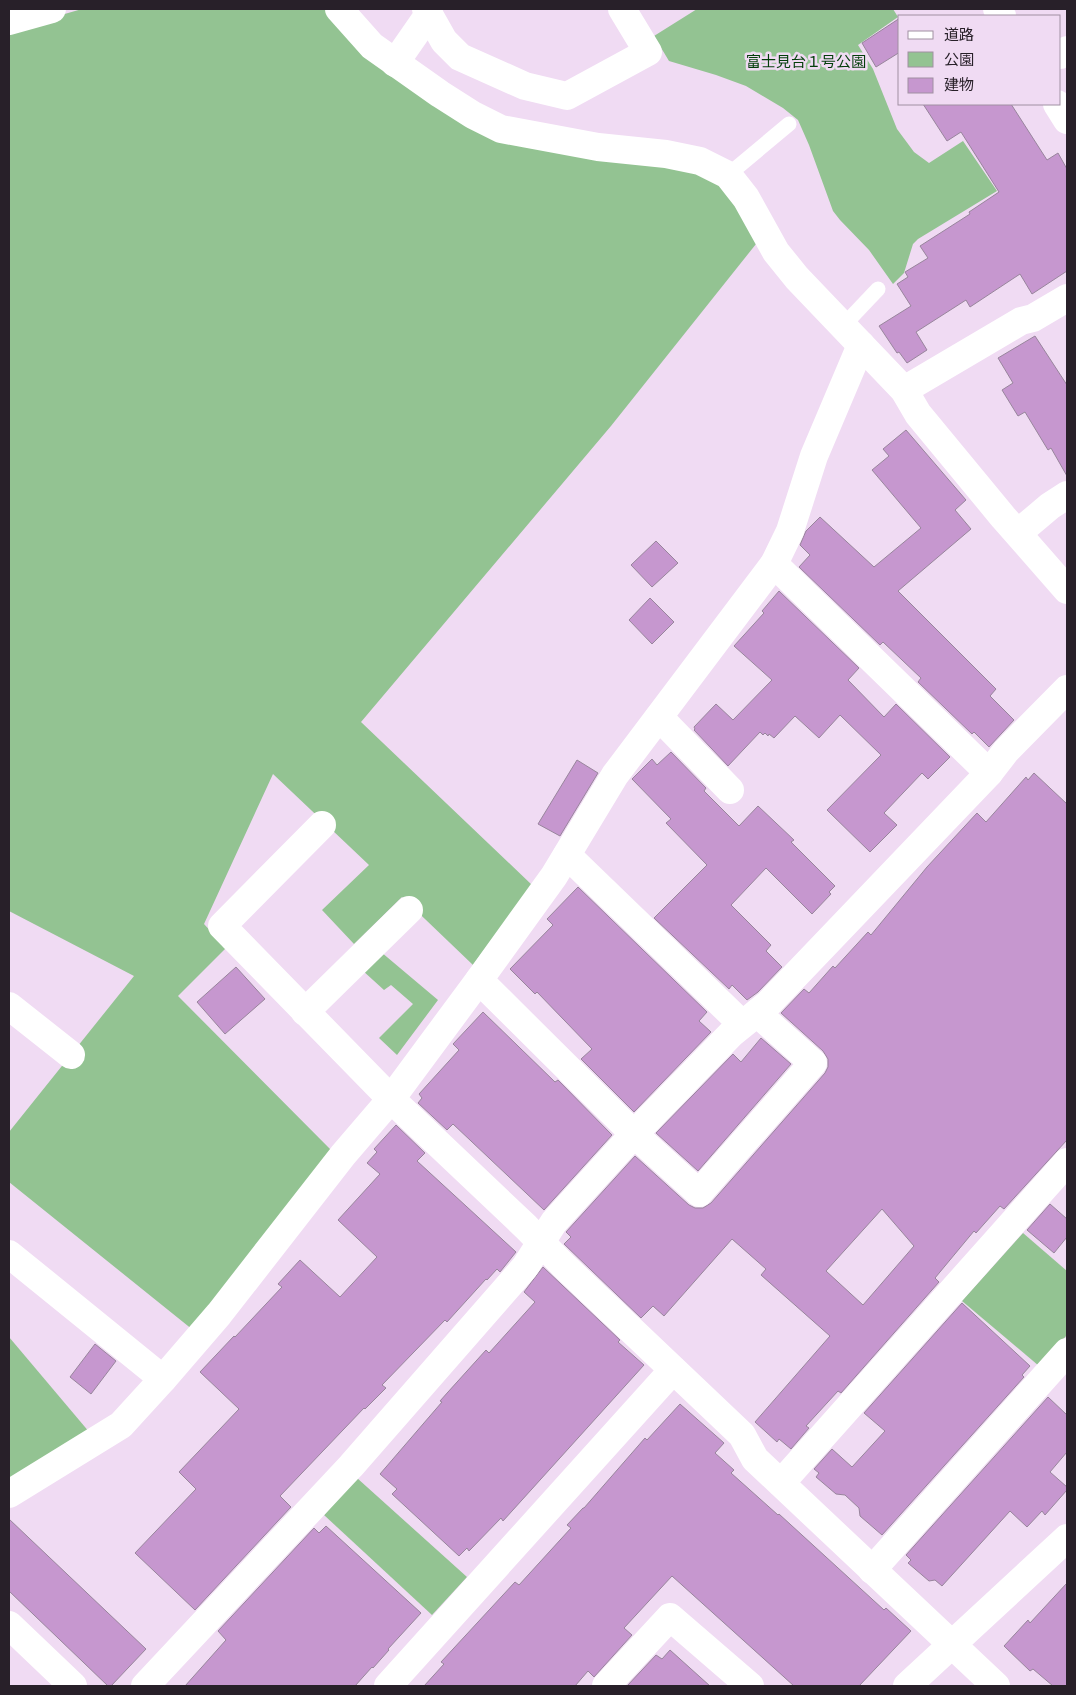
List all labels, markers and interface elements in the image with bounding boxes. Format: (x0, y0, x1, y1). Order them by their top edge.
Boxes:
legend (898, 15, 1061, 105)
text: 道路 (944, 25, 974, 43)
text: 公園 (944, 50, 974, 68)
park label: 富士見台１号公園 (746, 52, 866, 70)
text: 建物 (944, 75, 974, 93)

